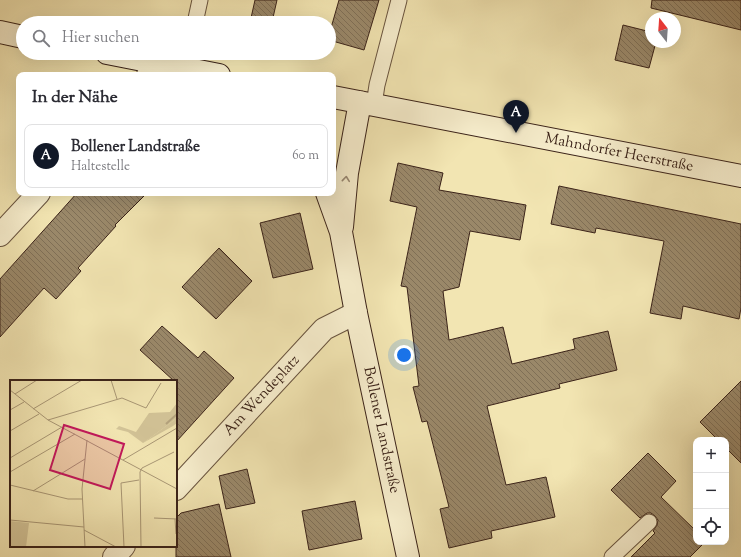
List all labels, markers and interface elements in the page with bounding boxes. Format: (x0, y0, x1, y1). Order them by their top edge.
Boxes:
north arrow (645, 12, 681, 48)
search box (16, 16, 336, 60)
icon: search (30, 27, 52, 49)
text: Hier suchen (62, 28, 140, 49)
text: In der Nähe (32, 86, 118, 110)
pin: A (503, 100, 529, 133)
street label: Mahndorfer Heerstraße (543, 128, 695, 178)
text: Bollener Landstraße (71, 137, 200, 158)
text: A (41, 147, 51, 165)
text: 60 m (292, 147, 319, 165)
text: Haltestelle (71, 158, 130, 176)
one-way arrow (341, 176, 350, 182)
your location (394, 345, 414, 365)
street label: Am Wendeplatz (219, 351, 305, 441)
street label: Bollener Landstraße (357, 365, 405, 495)
inset map (10, 380, 177, 547)
map controls (693, 437, 729, 545)
button: + (693, 437, 729, 473)
button: − (693, 473, 729, 509)
button: locate (693, 509, 729, 545)

